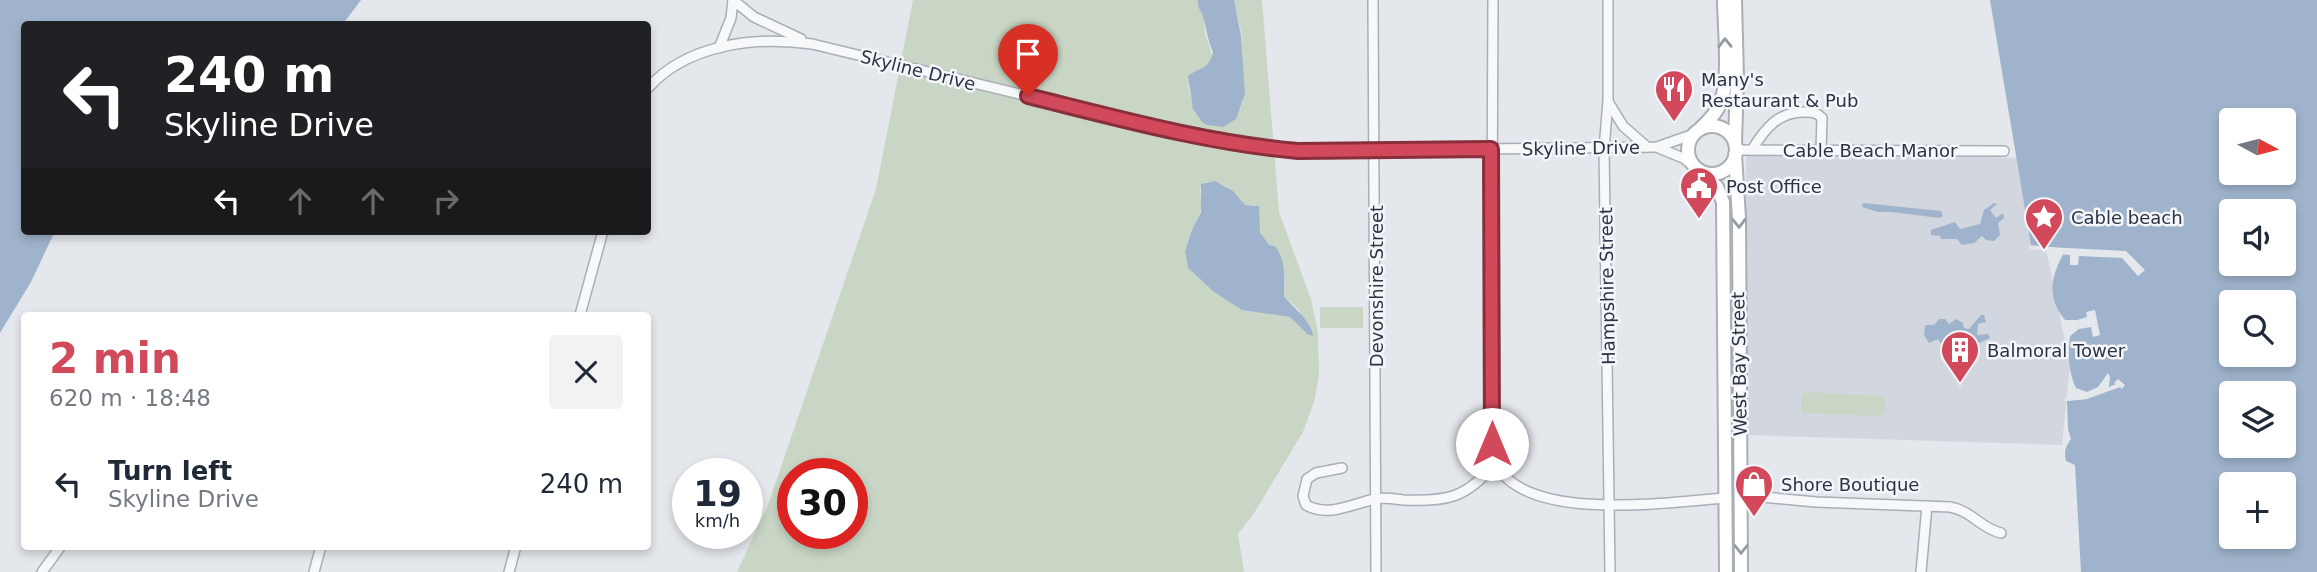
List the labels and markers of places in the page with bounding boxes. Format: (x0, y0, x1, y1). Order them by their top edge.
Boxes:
pin (998, 24, 1058, 96)
restaurant icon: Many's Restaurant & Pub (1653, 68, 1695, 123)
place label: Many's Restaurant & Pub (1701, 69, 1858, 111)
public building icon: Post Office (1678, 165, 1720, 220)
place label: Post Office (1726, 176, 1822, 197)
place icon: Cable beach (2023, 196, 2065, 251)
place label: Cable beach (2071, 207, 2183, 228)
building icon: Balmoral Tower (1939, 329, 1981, 384)
place label: Balmoral Tower (1987, 340, 2126, 361)
shop icon: Shore Boutique (1733, 463, 1775, 518)
place label: Shore Boutique (1781, 474, 1919, 495)

